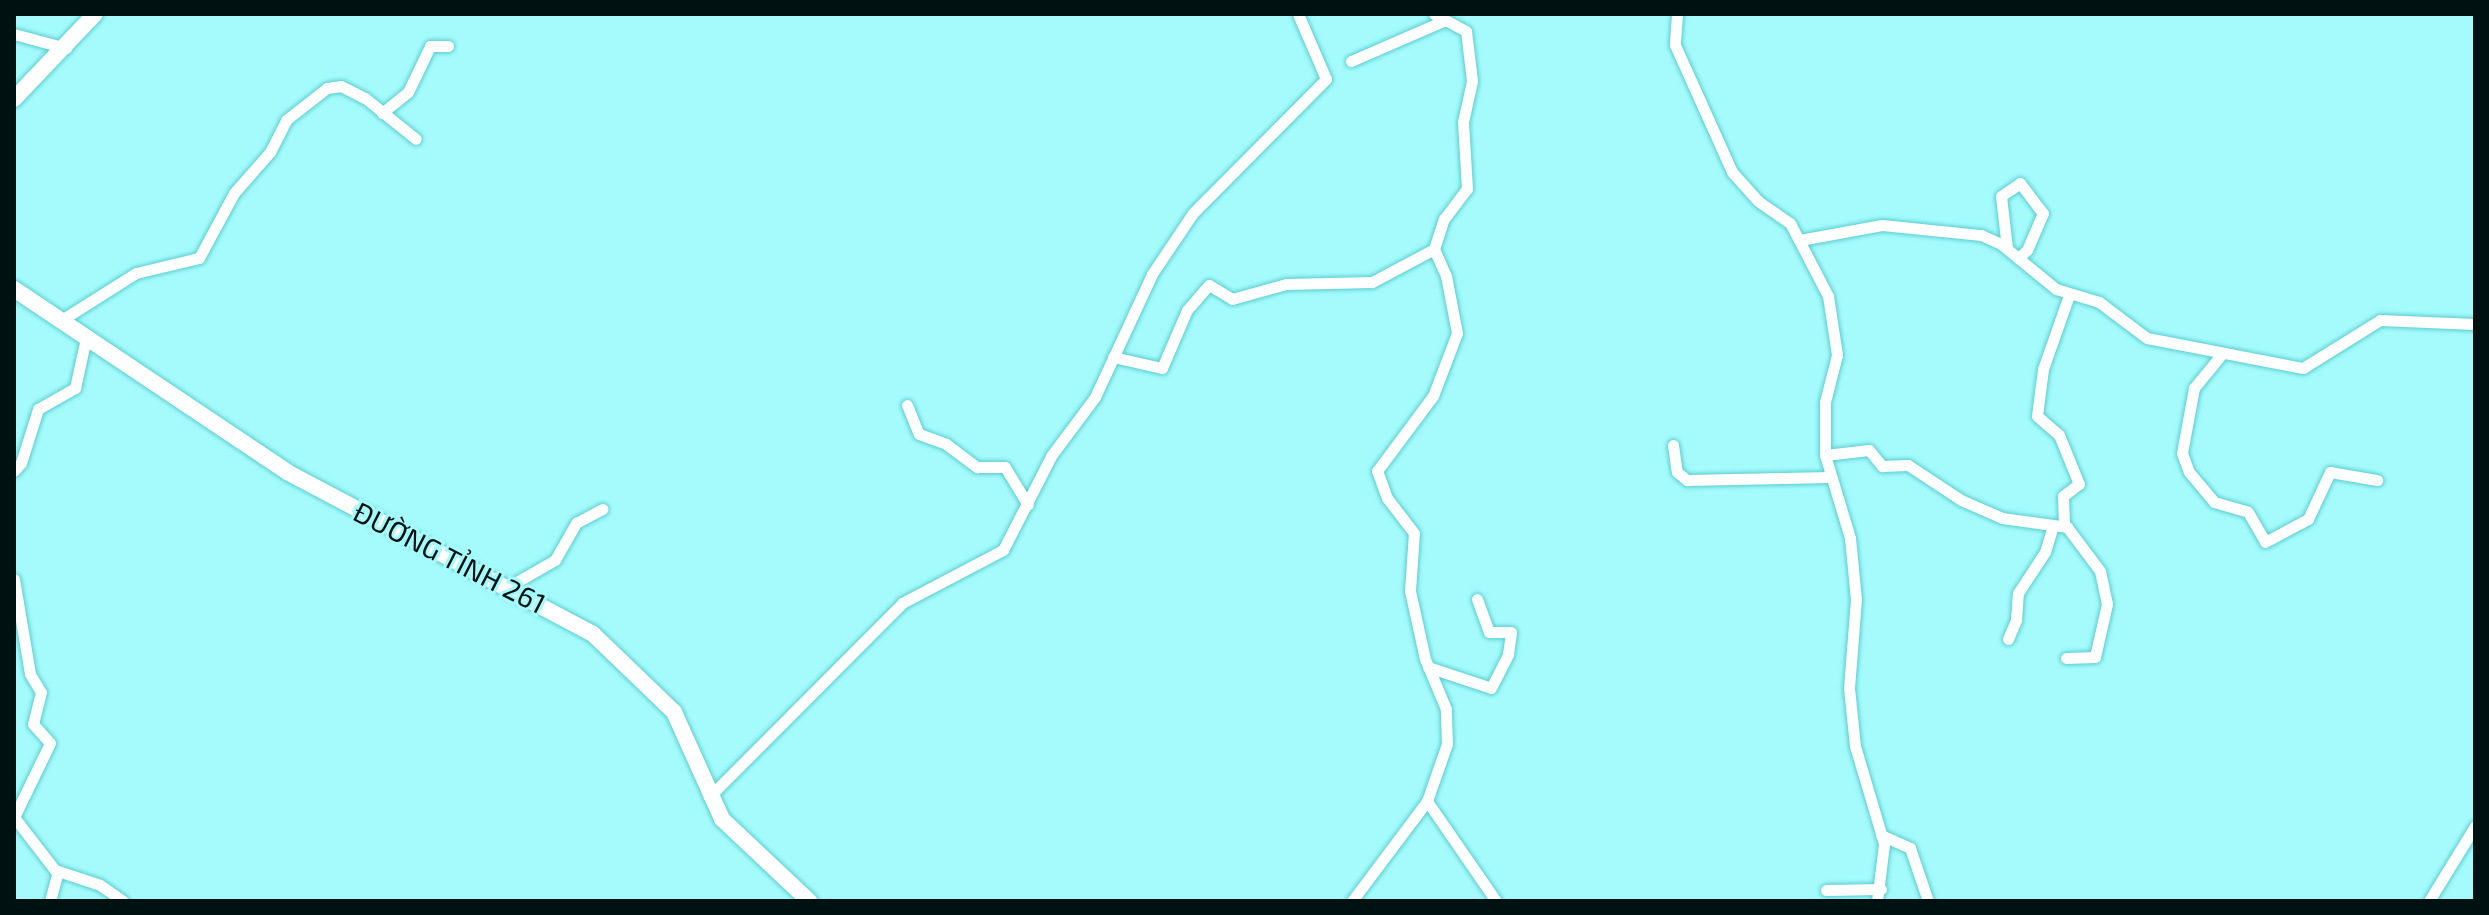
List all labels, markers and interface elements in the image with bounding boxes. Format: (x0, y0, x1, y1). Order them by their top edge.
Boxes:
street label: ĐƯỜNG TỈNH 261 (348, 494, 552, 620)

